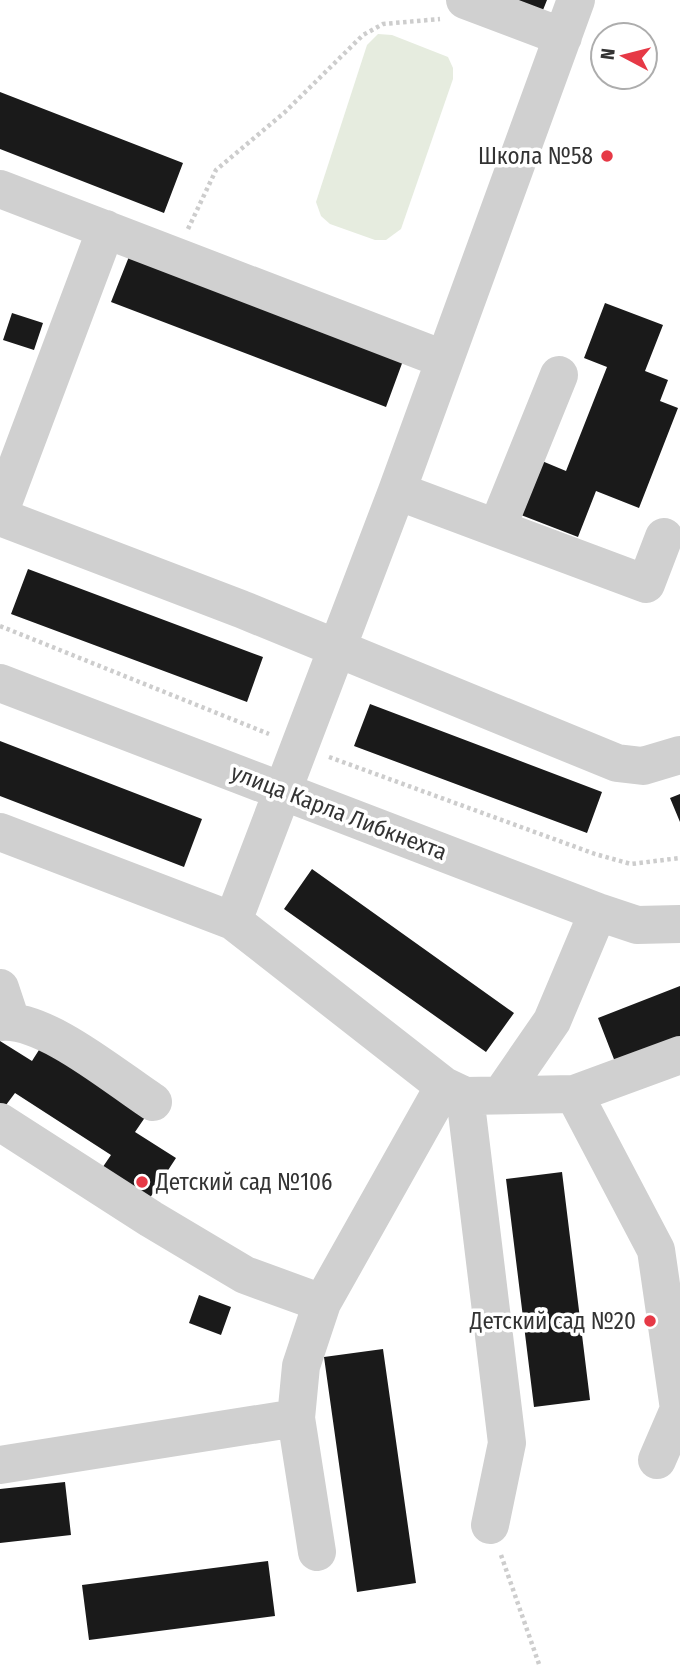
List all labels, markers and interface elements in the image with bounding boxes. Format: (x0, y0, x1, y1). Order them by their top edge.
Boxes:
north arrow (589, 21, 659, 91)
text: N (596, 47, 620, 61)
place label: Школа №58 (478, 142, 593, 170)
marker: Школа №58 (599, 148, 615, 164)
street label: улица Карла Либкнехта (227, 758, 451, 866)
place label: Детский сад №106 (155, 1168, 333, 1196)
marker: Детский сад №106 (134, 1174, 150, 1190)
place label: Детский сад №20 (469, 1307, 636, 1335)
marker: Детский сад №20 (642, 1313, 658, 1329)

